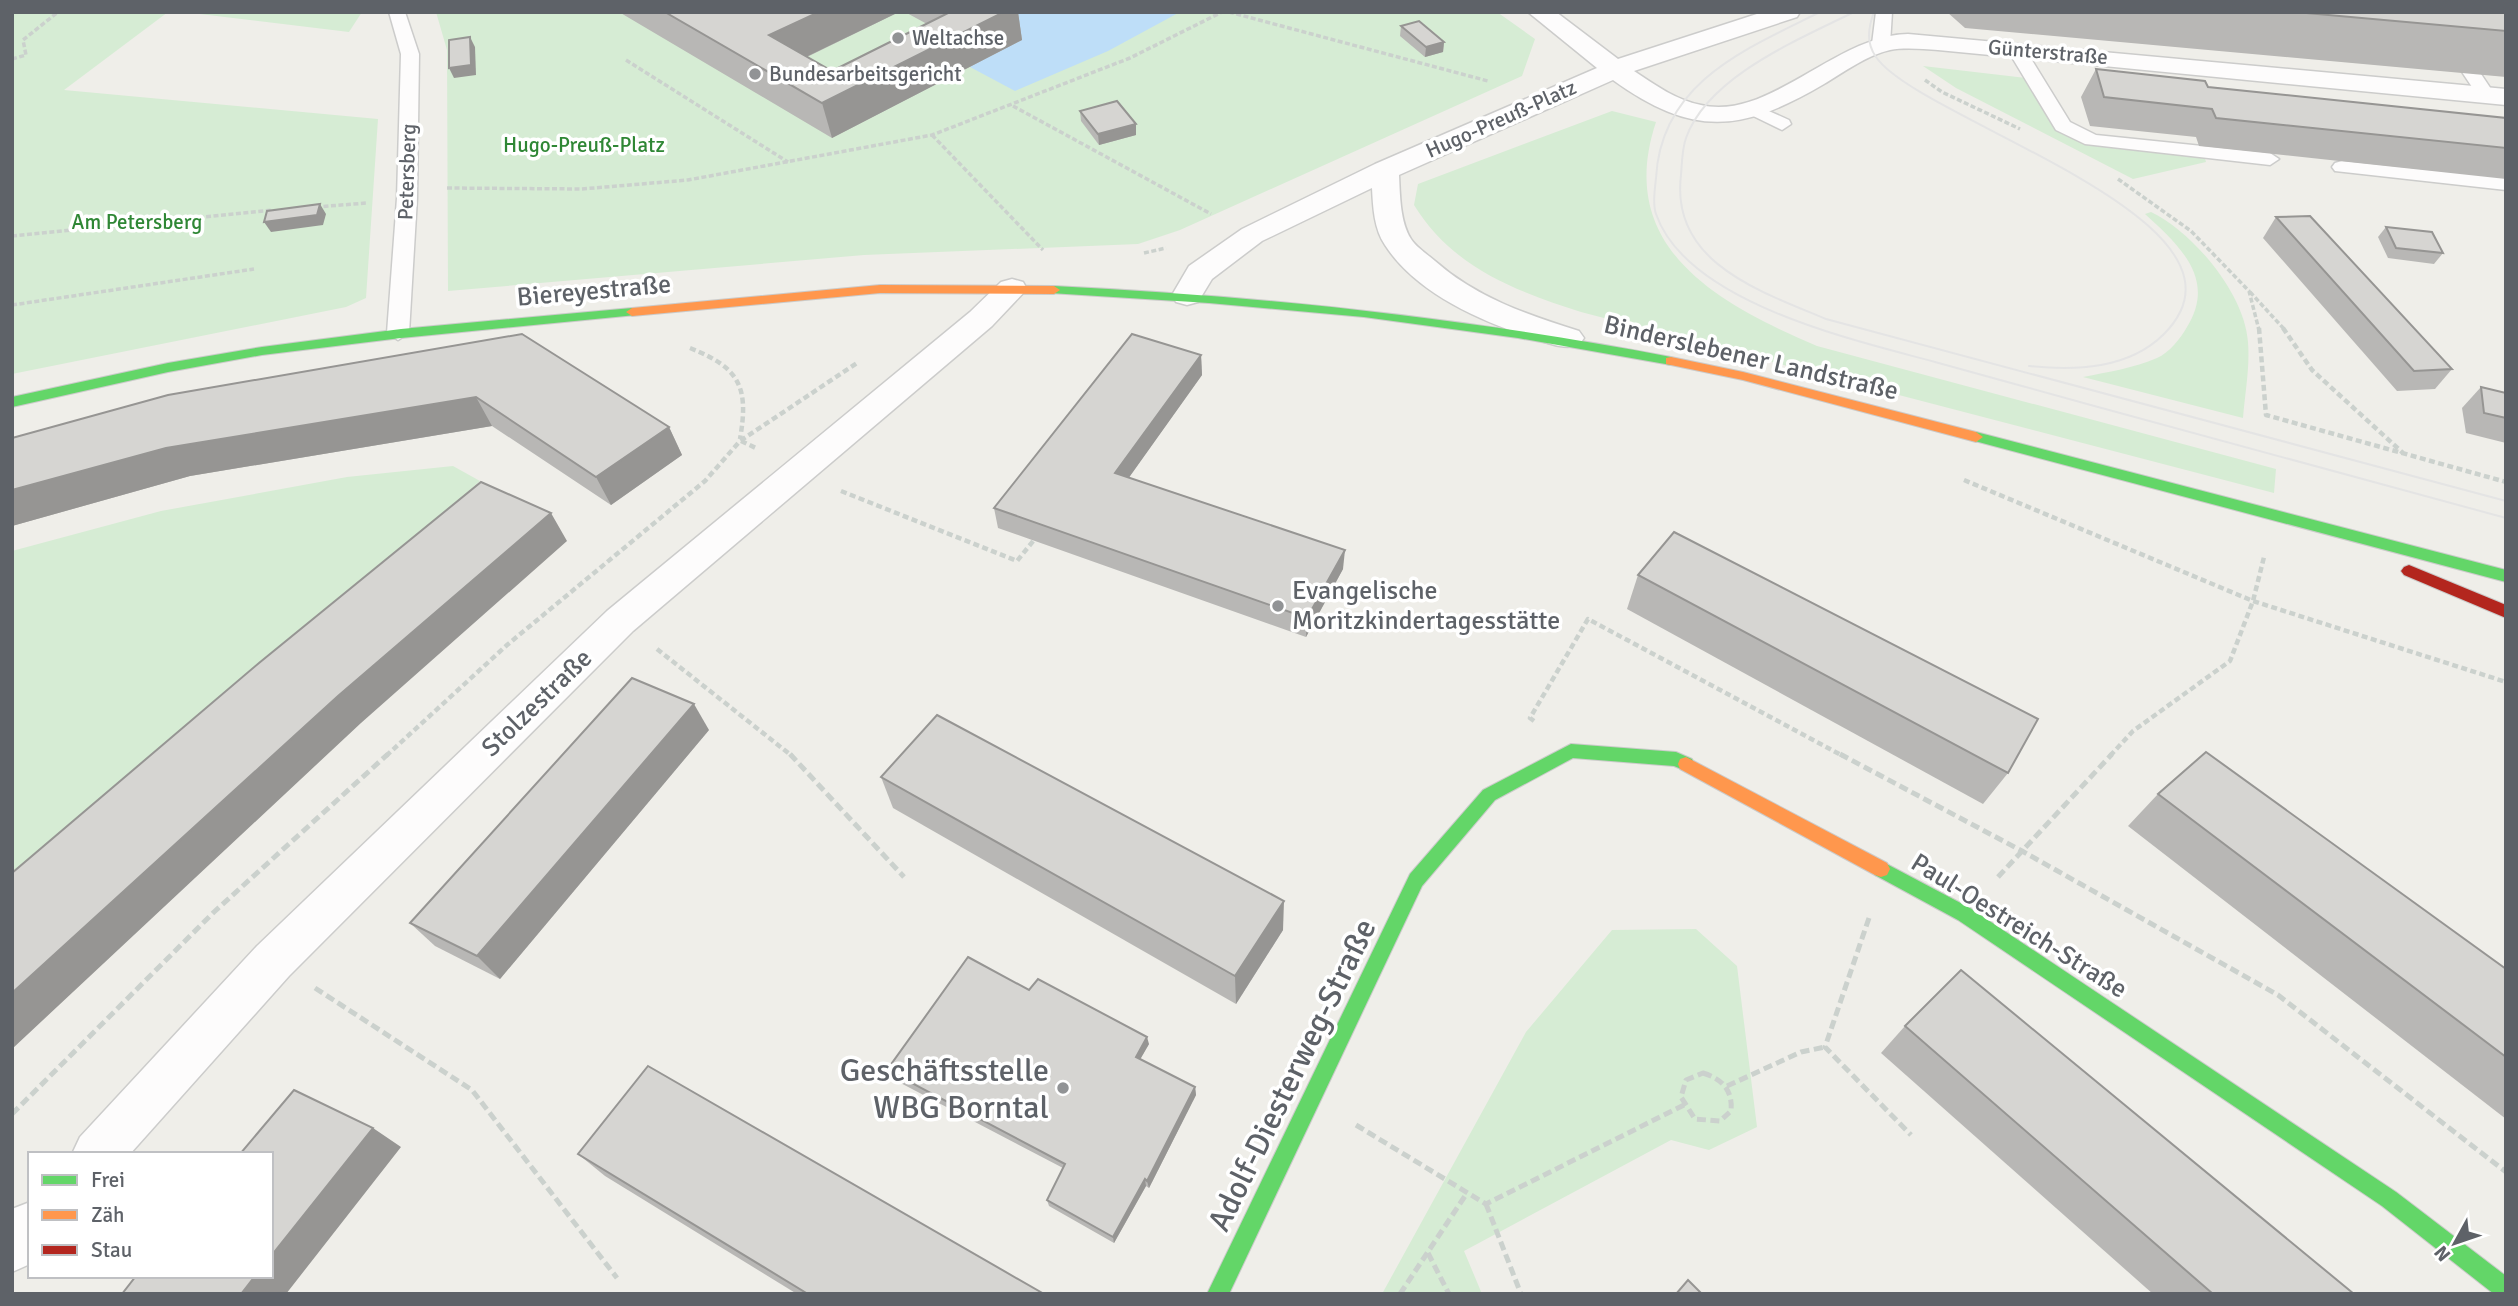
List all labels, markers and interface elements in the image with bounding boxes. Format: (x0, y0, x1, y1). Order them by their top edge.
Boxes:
place label: Weltachse (912, 25, 1004, 51)
marker: Weltachse (890, 30, 906, 46)
street label: Günterstraße (1987, 34, 2109, 70)
place label: Bundesarbeitsgericht (769, 61, 962, 87)
marker: Bundesarbeitsgericht (747, 66, 763, 82)
street label: Hugo-Preuß-Platz (1422, 74, 1580, 164)
street label: Petersberg (392, 123, 422, 221)
park label: Hugo-Preuß-Platz (503, 132, 665, 158)
park label: Am Petersberg (72, 209, 202, 235)
street label: Biereyestraße (516, 268, 672, 314)
street label: Binderslebener Landstraße (1601, 309, 1901, 407)
place label: Evangelische Moritzkindertagesstätte (1292, 575, 1560, 637)
marker: Evangelische Moritzkindertagesstätte (1270, 598, 1286, 614)
street label: Stolzestraße (475, 642, 599, 764)
street label: Paul-Oestreich-Straße (1905, 847, 2133, 1005)
street label: Adolf-Diesterweg-Straße (1199, 913, 1385, 1237)
place label: Geschäftsstelle WBG Borntal (840, 1051, 1049, 1127)
marker: Geschäftsstelle WBG Borntal (1055, 1080, 1071, 1096)
legend (28, 1152, 273, 1278)
text: Frei (91, 1167, 125, 1193)
text: Zäh (91, 1202, 125, 1228)
north arrow (2420, 1208, 2490, 1278)
text: Stau (91, 1237, 132, 1263)
text: N (2429, 1241, 2456, 1266)

